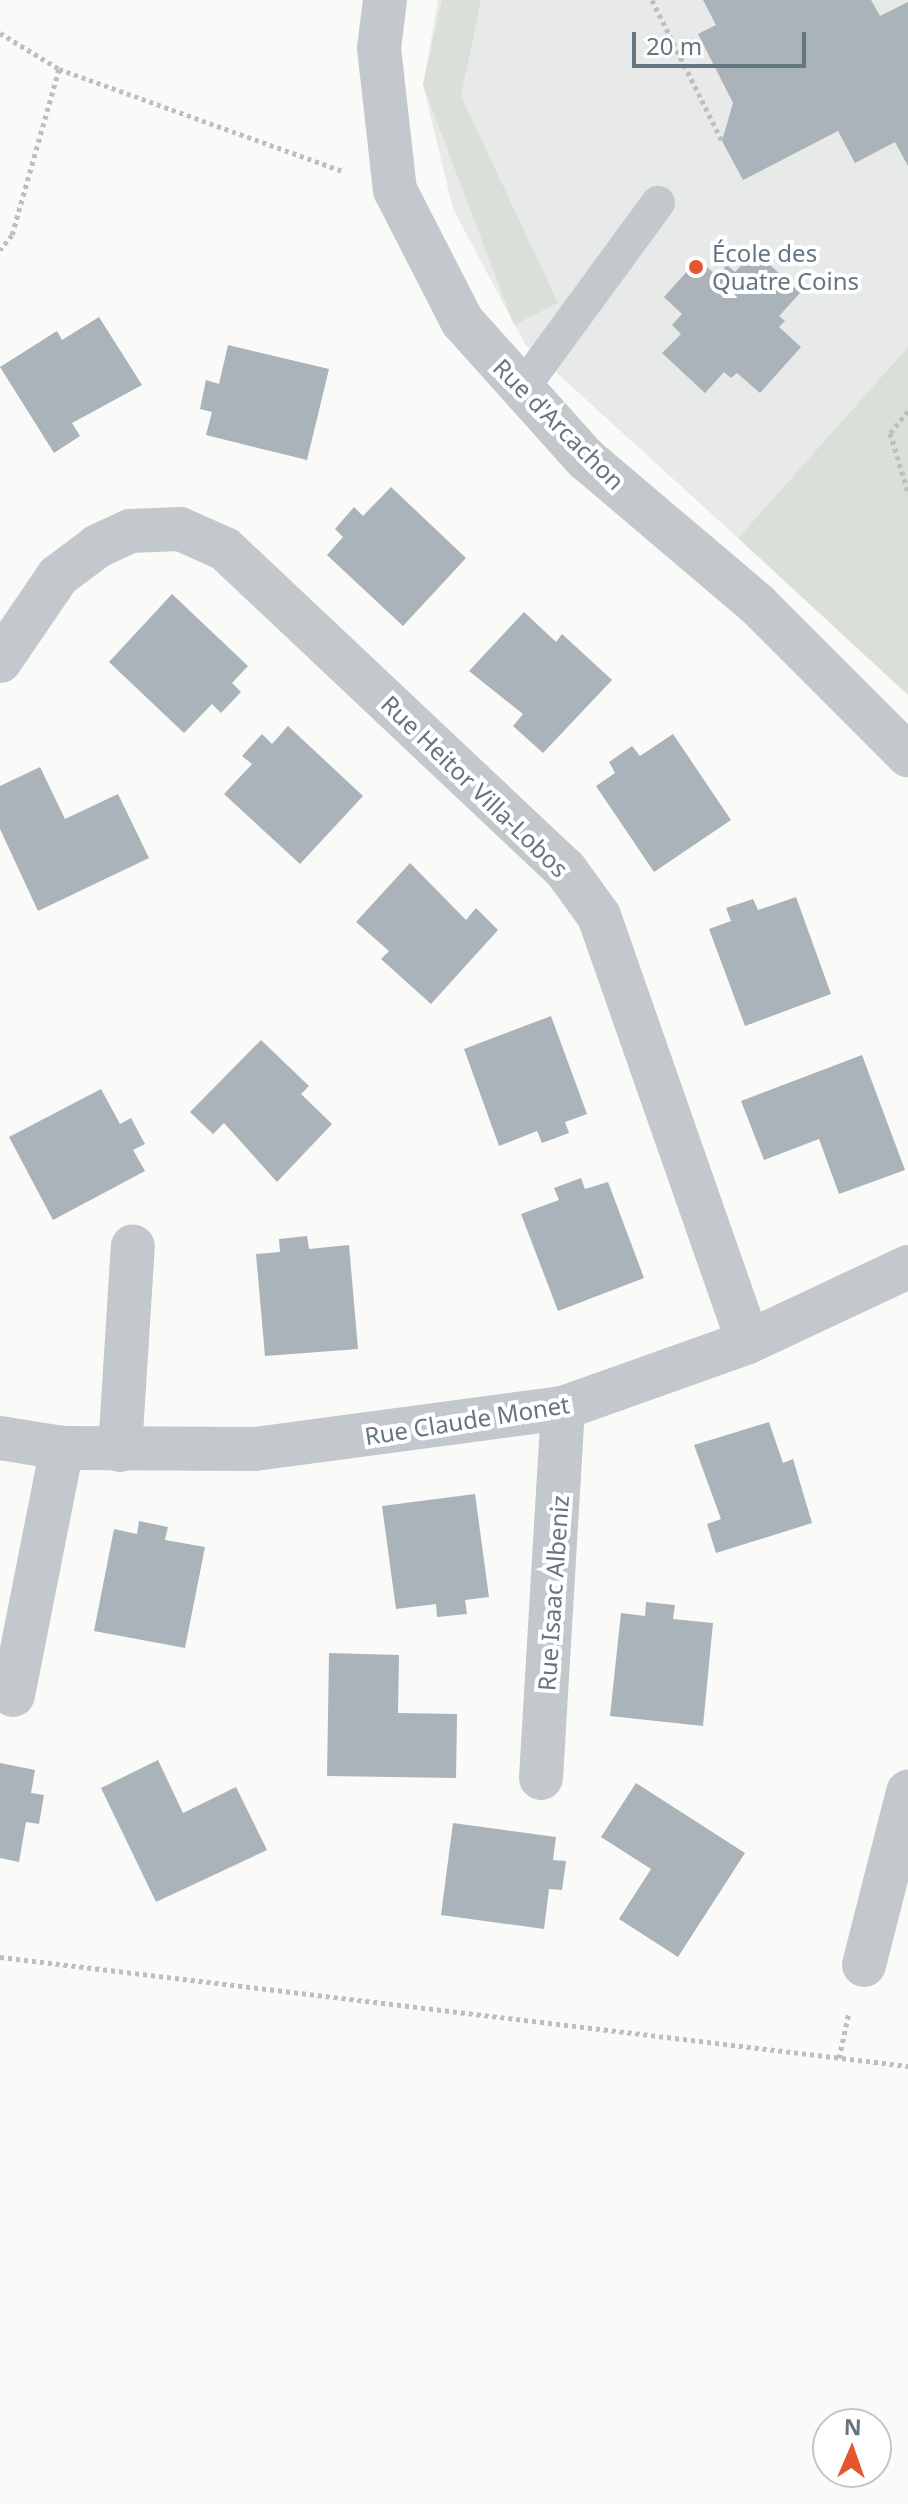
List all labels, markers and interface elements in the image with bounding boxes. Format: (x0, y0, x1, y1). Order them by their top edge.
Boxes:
scale bar (636, 16, 810, 66)
text: 20 m (646, 29, 702, 62)
place label: École des Quatre Coins (712, 239, 859, 295)
marker: École des Quatre Coins (687, 258, 705, 276)
street label: Rue d'Arcachon (487, 352, 631, 496)
street label: Rue Heitor Villa-Lobos (376, 689, 574, 883)
street label: Rue Claude Monet (362, 1390, 572, 1450)
street label: Rue Isaac Albeniz (532, 1494, 574, 1692)
north arrow (812, 2408, 892, 2488)
text: N (843, 2411, 862, 2441)

